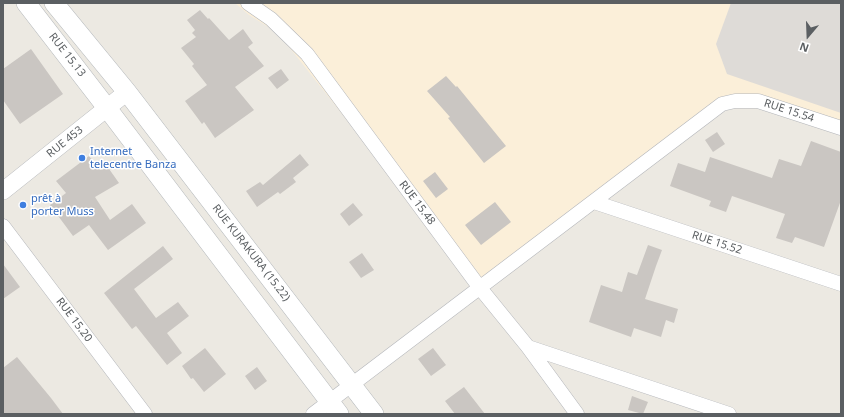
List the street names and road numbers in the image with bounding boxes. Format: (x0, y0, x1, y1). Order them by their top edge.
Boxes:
street label: RUE 15.13 (46, 30, 88, 80)
street label: RUE 15.54 (762, 97, 816, 125)
street label: RUE 453 (44, 123, 86, 161)
street label: RUE 15.48 (396, 178, 438, 228)
street label: RUE KURAKURA (15.22) (209, 202, 293, 304)
street label: RUE 15.52 (690, 229, 744, 257)
street label: RUE 15.20 (53, 295, 95, 345)

